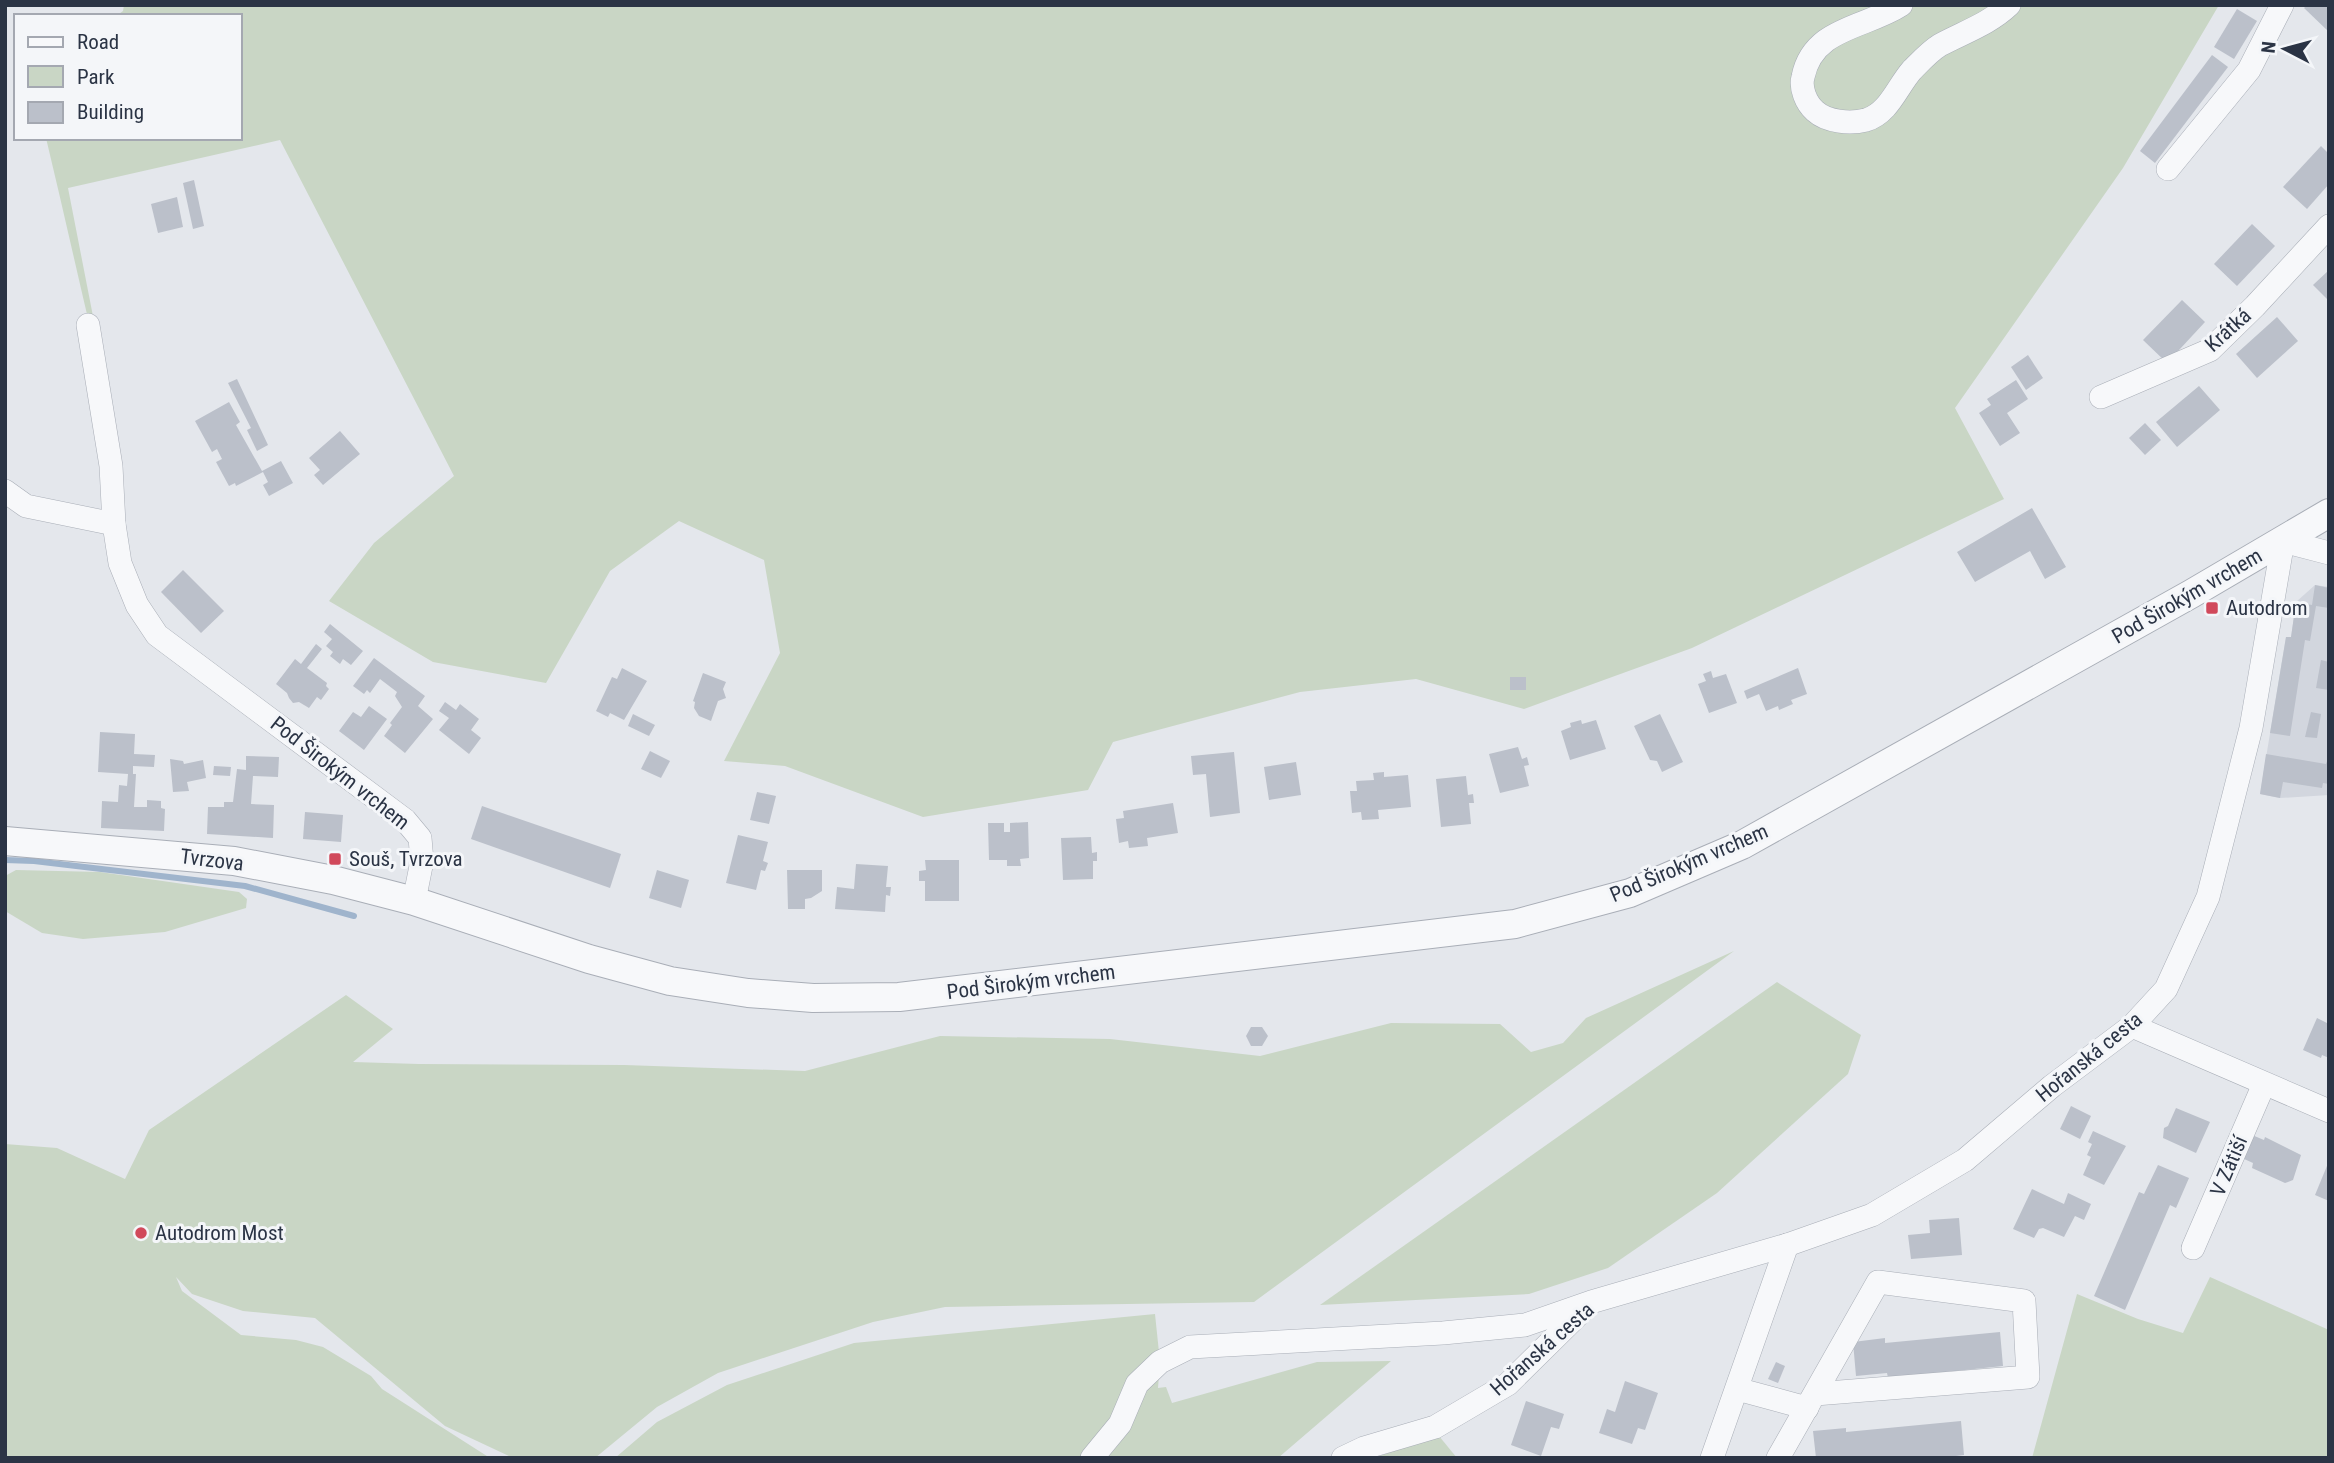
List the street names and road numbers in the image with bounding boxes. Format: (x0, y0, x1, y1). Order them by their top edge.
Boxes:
street label: Krátká (2200, 303, 2256, 357)
street label: Pod Širokým vrchem (2108, 543, 2266, 649)
street label: Pod Širokým vrchem (266, 711, 414, 835)
street label: Pod Širokým vrchem (1606, 819, 1772, 907)
street label: Tvrzova (179, 844, 245, 876)
street label: Pod Širokým vrchem (946, 960, 1116, 1004)
street label: Hořanská cesta (2031, 1007, 2147, 1107)
street label: V Zátiší (2206, 1131, 2253, 1200)
street label: Hořanská cesta (1485, 1298, 1599, 1400)

